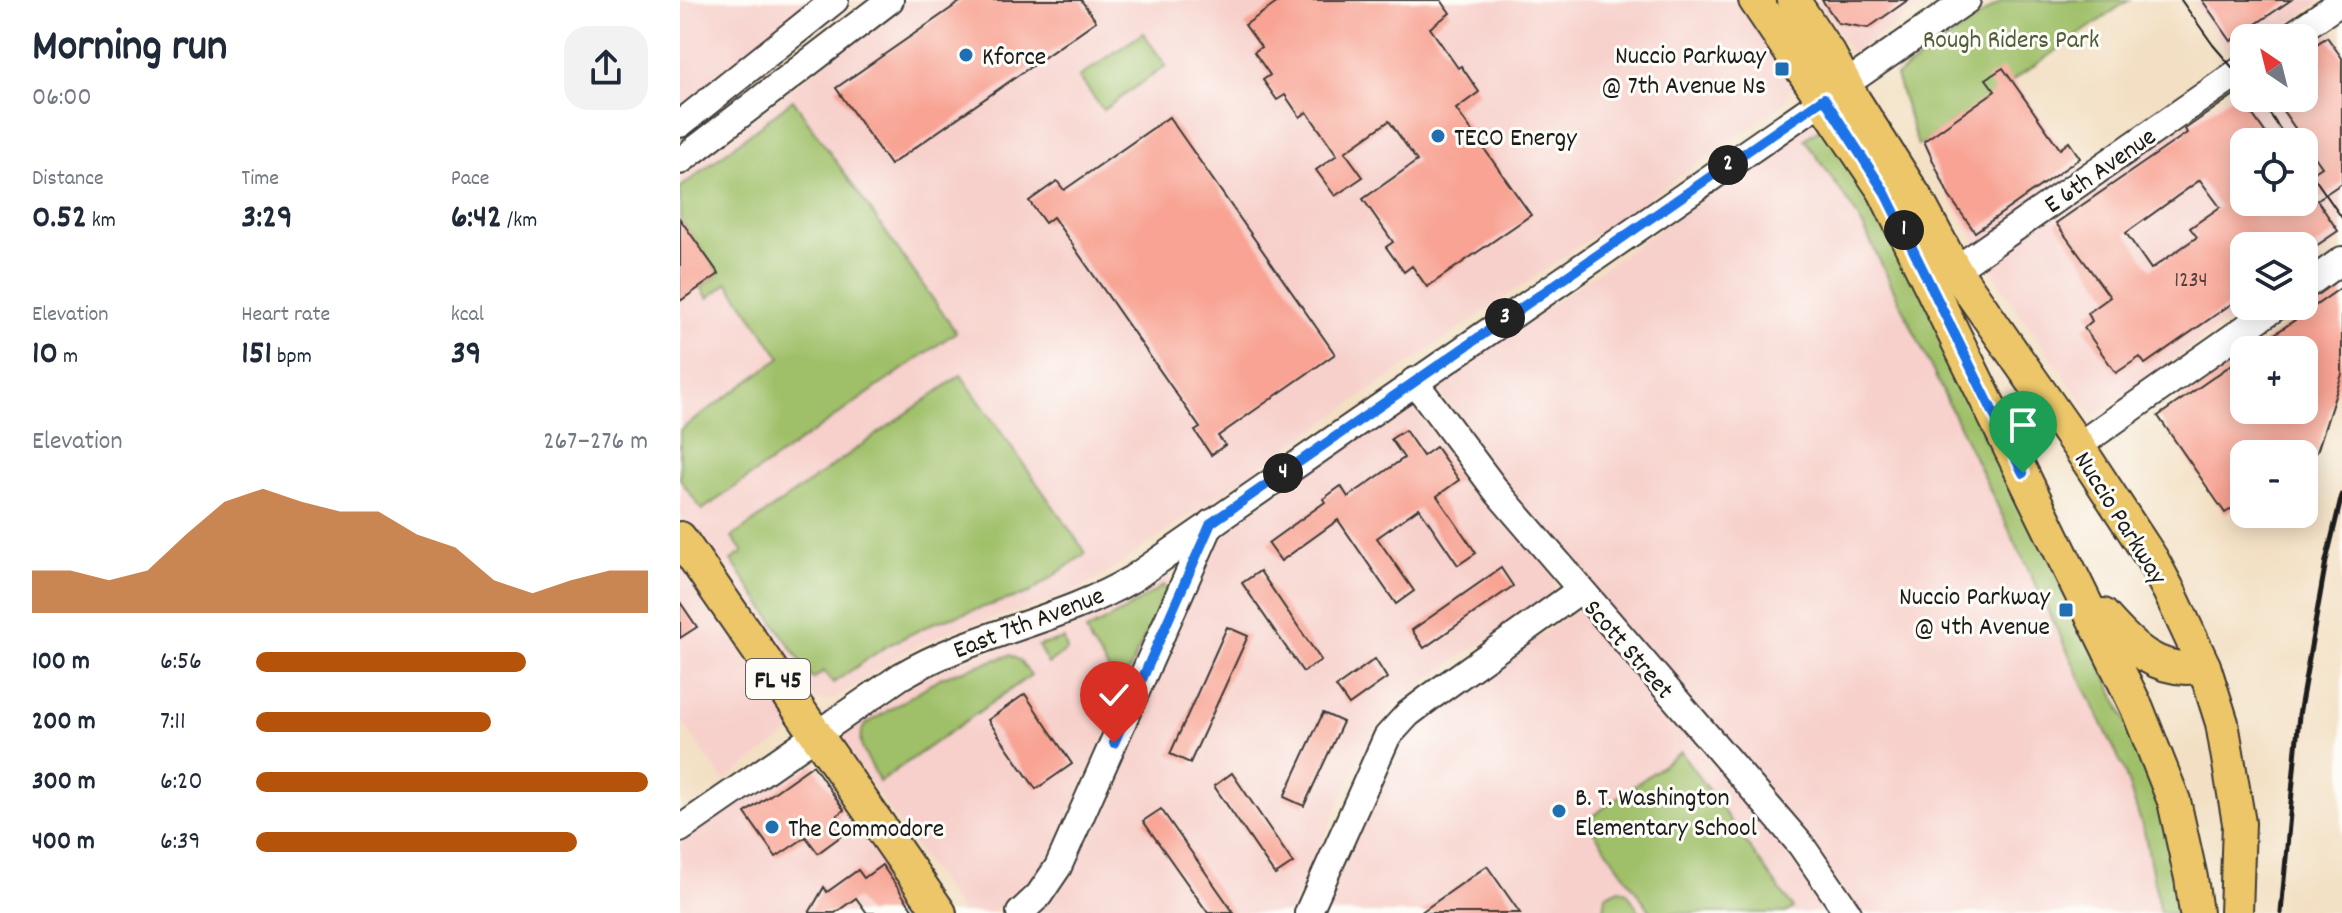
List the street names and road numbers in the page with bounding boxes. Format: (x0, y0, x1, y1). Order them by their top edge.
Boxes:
street label: E 6th Avenue (2038, 120, 2164, 224)
street label: Nuccio Parkway (2063, 445, 2175, 593)
street label: East 7th Avenue (948, 578, 1110, 670)
street label: Scott Street (1573, 592, 1682, 709)
road number: FL 45 (746, 659, 810, 699)

